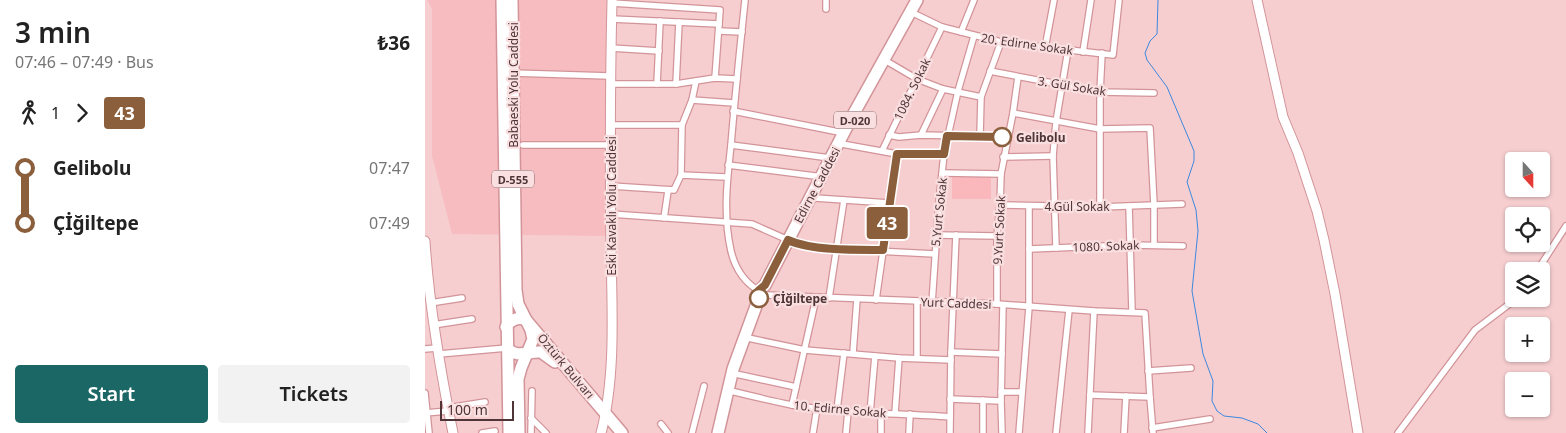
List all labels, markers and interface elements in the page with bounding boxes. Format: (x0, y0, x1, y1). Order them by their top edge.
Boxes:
text: 3 min (15, 13, 91, 51)
street label: Babaeski Yolu Caddesi (505, 22, 522, 148)
street label: 20. Edirne Sokak (980, 29, 1075, 59)
text: ₺36 (377, 30, 410, 56)
text: 07:46 – 07:49 · Bus (15, 51, 154, 73)
street label: 1084. Sokak (890, 55, 935, 123)
street label: 3. Gül Sokak (1037, 72, 1108, 100)
icon: walk (15, 99, 43, 127)
icon: forward (68, 99, 96, 127)
text: 43 (114, 101, 135, 125)
text: 1 (51, 102, 60, 124)
road number: D-020 (834, 112, 876, 128)
marker: Gelibolu (992, 127, 1012, 147)
place label: Gelibolu (1016, 129, 1065, 146)
street label: Eski Kavaklı Yolu Caddesi (603, 136, 620, 276)
street label: Edirne Caddesi (790, 144, 844, 226)
north arrow (1505, 152, 1550, 198)
map controls (1505, 152, 1550, 417)
text: Gelibolu (53, 155, 131, 181)
text: 07:47 (369, 157, 410, 179)
road number: D-555 (492, 170, 534, 188)
street label: 5.Yurt Sokak (927, 176, 951, 247)
street label: 9.Yurt Sokak (989, 195, 1009, 265)
street label: 4.Gül Sokak (1044, 198, 1110, 215)
line badge: 43 (865, 207, 909, 239)
button: locate (1505, 207, 1550, 252)
text: Çİğiltepe (53, 210, 139, 236)
text: 43 (877, 211, 897, 235)
text: 07:49 (369, 212, 410, 234)
street label: 1080. Sokak (1072, 236, 1140, 256)
button: layers (1505, 262, 1550, 307)
marker: Çİğiltepe (749, 288, 769, 308)
place label: Çİğiltepe (773, 290, 827, 307)
street label: Yurt Caddesi (920, 293, 992, 313)
button: + (1505, 317, 1550, 362)
street label: Öztürk Bulvarı (534, 330, 598, 402)
button: Start (15, 365, 208, 423)
button: Tickets (218, 365, 410, 423)
button: − (1505, 372, 1550, 417)
street label: 10. Edirne Sokak (793, 396, 888, 422)
scale bar (440, 398, 514, 421)
text: 100 m (447, 400, 488, 419)

